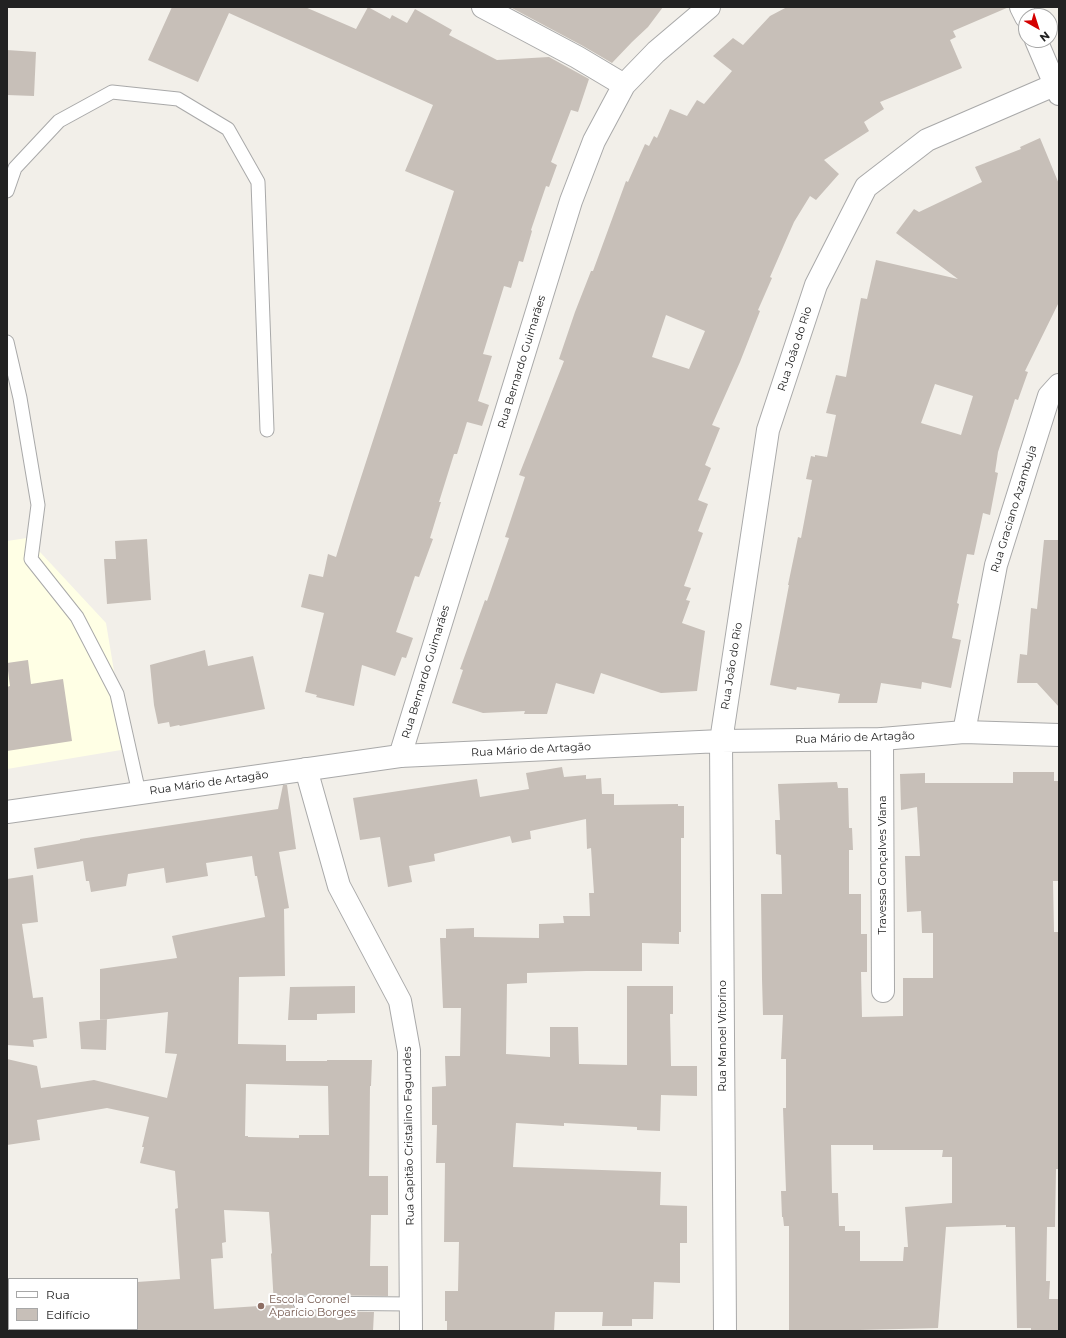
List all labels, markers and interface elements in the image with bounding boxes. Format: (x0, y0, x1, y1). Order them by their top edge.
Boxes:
north arrow (1018, 8, 1058, 48)
text: N (1037, 28, 1053, 45)
street label: Rua Bernardo Guimarães (495, 294, 549, 430)
street label: Rua João do Rio (775, 305, 815, 393)
street label: Rua Graciano Azambuja (988, 444, 1040, 574)
street label: Rua Bernardo Guimarães (399, 604, 453, 740)
street label: Rua João do Rio (719, 621, 745, 711)
street label: Rua Mário de Artagão (795, 729, 915, 747)
street label: Rua Mário de Artagão (471, 740, 591, 760)
street label: Rua Mário de Artagão (149, 768, 269, 798)
street label: Travessa Gonçalves Viana (876, 795, 890, 935)
street label: Rua Manoel Vitorino (716, 980, 730, 1092)
street label: Rua Capitão Cristalino Fagundes (401, 1046, 417, 1226)
legend (8, 1278, 138, 1330)
text: Rua (46, 1287, 70, 1302)
place label: Escola Coronel Aparício Borges (269, 1293, 356, 1319)
marker: Escola Coronel Aparício Borges (256, 1301, 266, 1311)
text: Edifício (46, 1307, 90, 1322)

